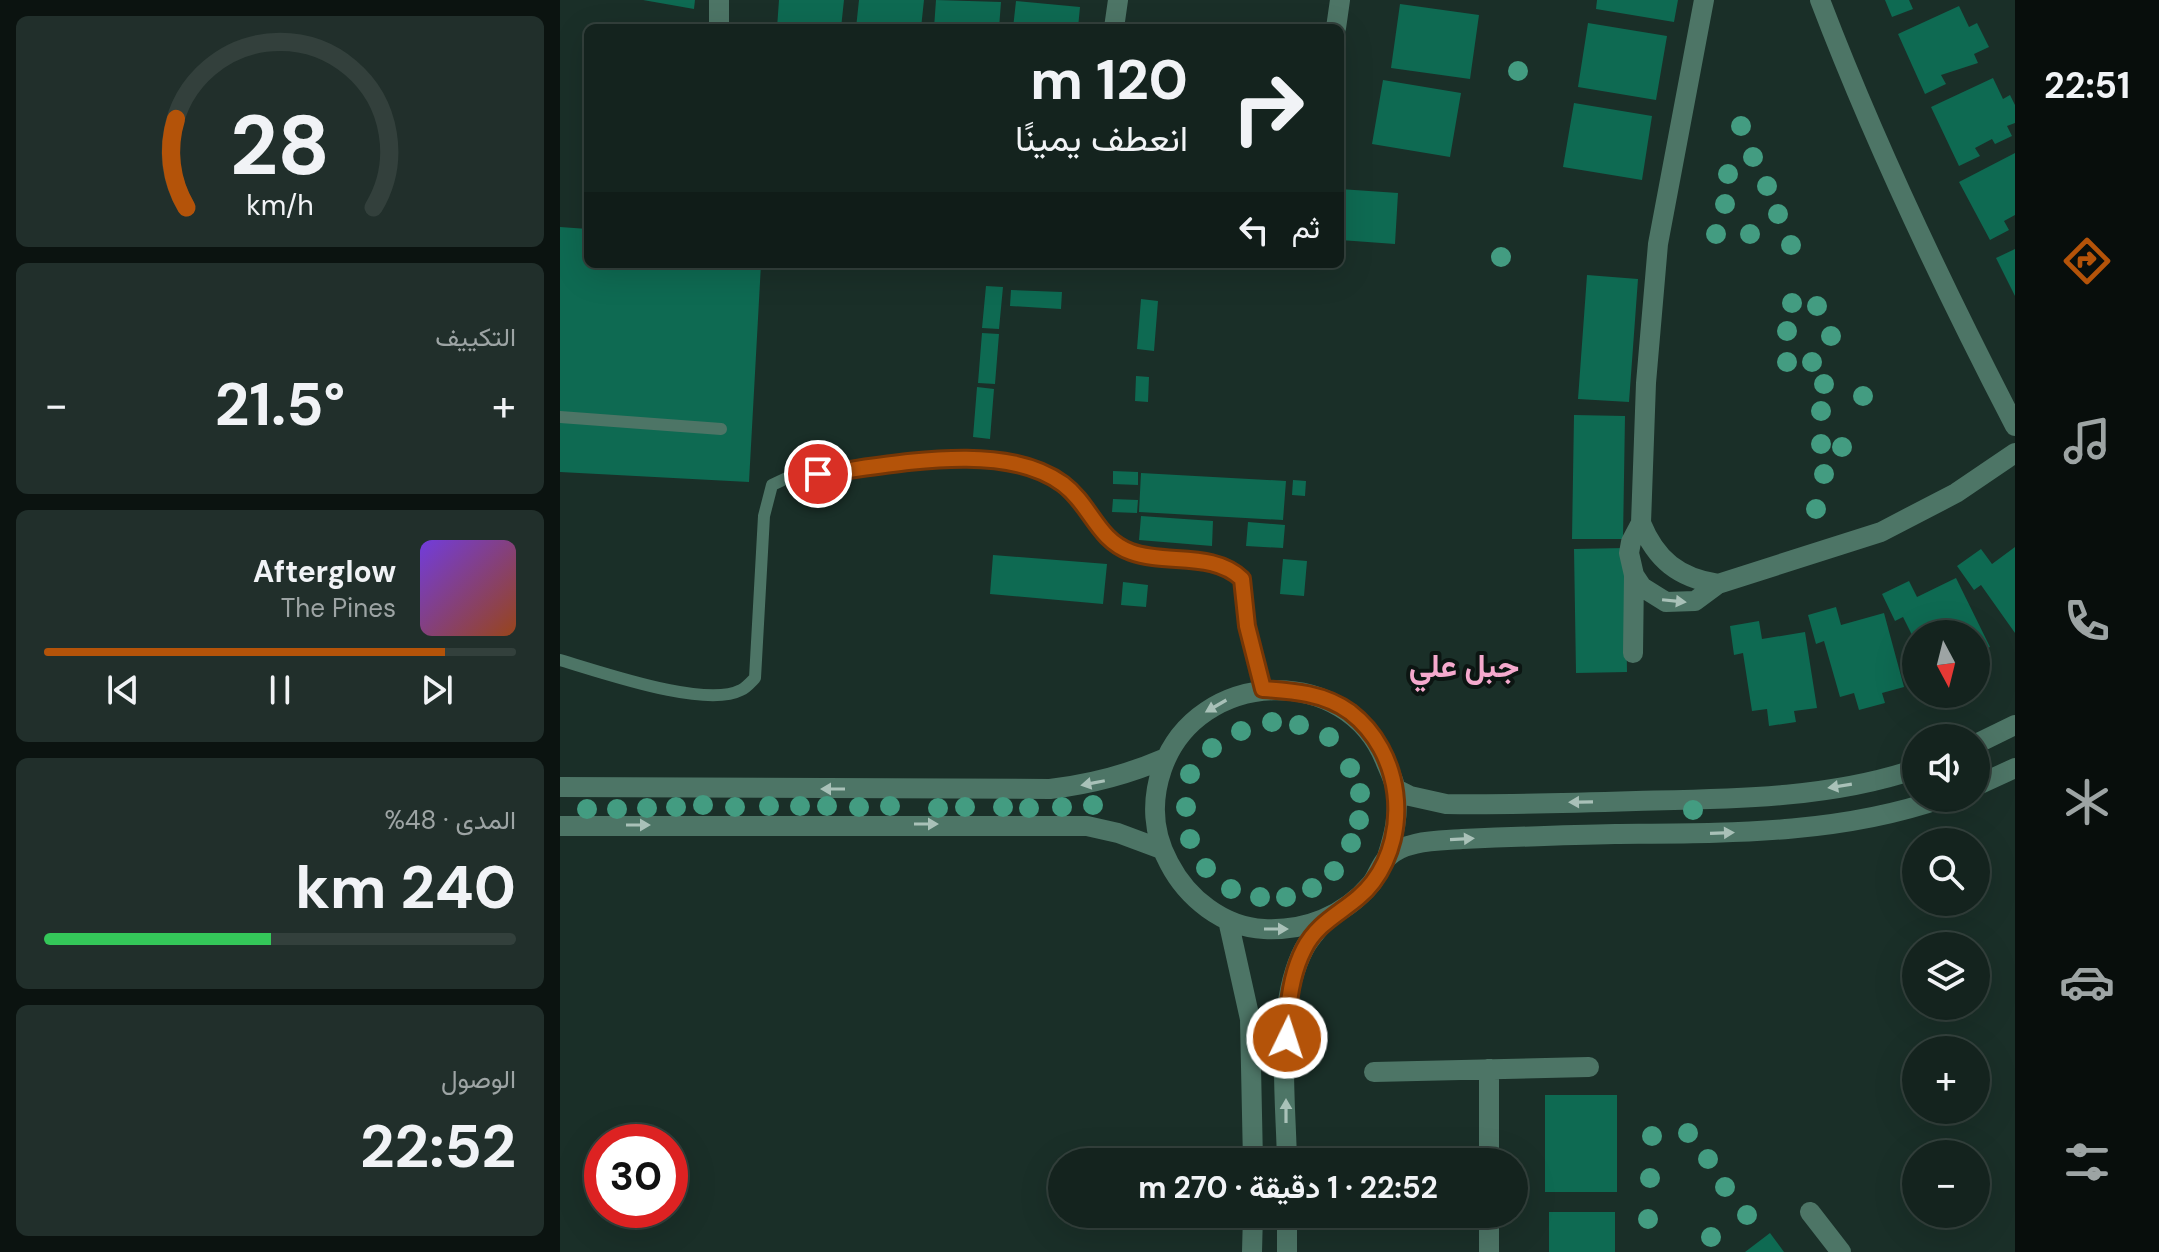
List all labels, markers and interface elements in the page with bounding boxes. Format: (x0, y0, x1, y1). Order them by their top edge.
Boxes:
text: 120 m (1030, 43, 1188, 116)
icon: right (1216, 56, 1320, 160)
text: 22:51 (2044, 62, 2130, 109)
text: 28 (230, 90, 330, 199)
text: انعطف يمينًا (1015, 115, 1188, 162)
text: km/h (246, 187, 314, 224)
icon: left (1232, 208, 1276, 252)
text: ثم (1292, 208, 1320, 247)
icon: directions (2059, 233, 2115, 289)
text: التكييف (435, 320, 516, 354)
text: 21.5° (215, 365, 345, 444)
text: − (44, 376, 68, 434)
text: + (492, 376, 516, 434)
icon: music (2059, 413, 2115, 469)
pin (784, 440, 852, 508)
icon: arrive (796, 452, 840, 496)
text: Afterglow (253, 552, 396, 591)
text: The Pines (281, 591, 396, 625)
icon: phone (2059, 593, 2115, 649)
one-way arrow (1661, 594, 1686, 607)
north arrow (1902, 620, 1990, 708)
map controls (1902, 620, 1990, 1228)
district label: جبل علي (1409, 645, 1519, 693)
icon: previous (101, 668, 145, 712)
icon: pause (258, 668, 302, 712)
icon: next (415, 668, 459, 712)
one-way arrow (1205, 699, 1227, 713)
button: sound (1902, 724, 1990, 812)
icon: climate (2059, 774, 2115, 830)
one-way arrow (1080, 777, 1105, 790)
one-way arrow (1827, 780, 1852, 793)
one-way arrow (820, 783, 845, 795)
one-way arrow (1568, 796, 1593, 809)
text: المدى · 48% (384, 803, 516, 837)
one-way arrow (914, 818, 939, 830)
one-way arrow (626, 819, 651, 831)
one-way arrow (1710, 827, 1735, 840)
button: search (1902, 828, 1990, 916)
one-way arrow (1450, 833, 1475, 846)
text: 240 km (295, 848, 516, 927)
one-way arrow (1264, 923, 1289, 935)
button: layers (1902, 932, 1990, 1020)
icon: car (2059, 954, 2115, 1010)
position arrow (1245, 996, 1329, 1080)
button: + (1902, 1036, 1990, 1124)
text: الوصول (441, 1062, 516, 1096)
one-way arrow (1280, 1098, 1293, 1123)
text: 22:52 (360, 1107, 516, 1186)
speed limit sign: 30 (584, 1124, 688, 1228)
icon: filters (2059, 1134, 2115, 1190)
button: − (1902, 1140, 1990, 1228)
text: 22:52 · 1 دقيقة · 270 m (1138, 1168, 1438, 1207)

